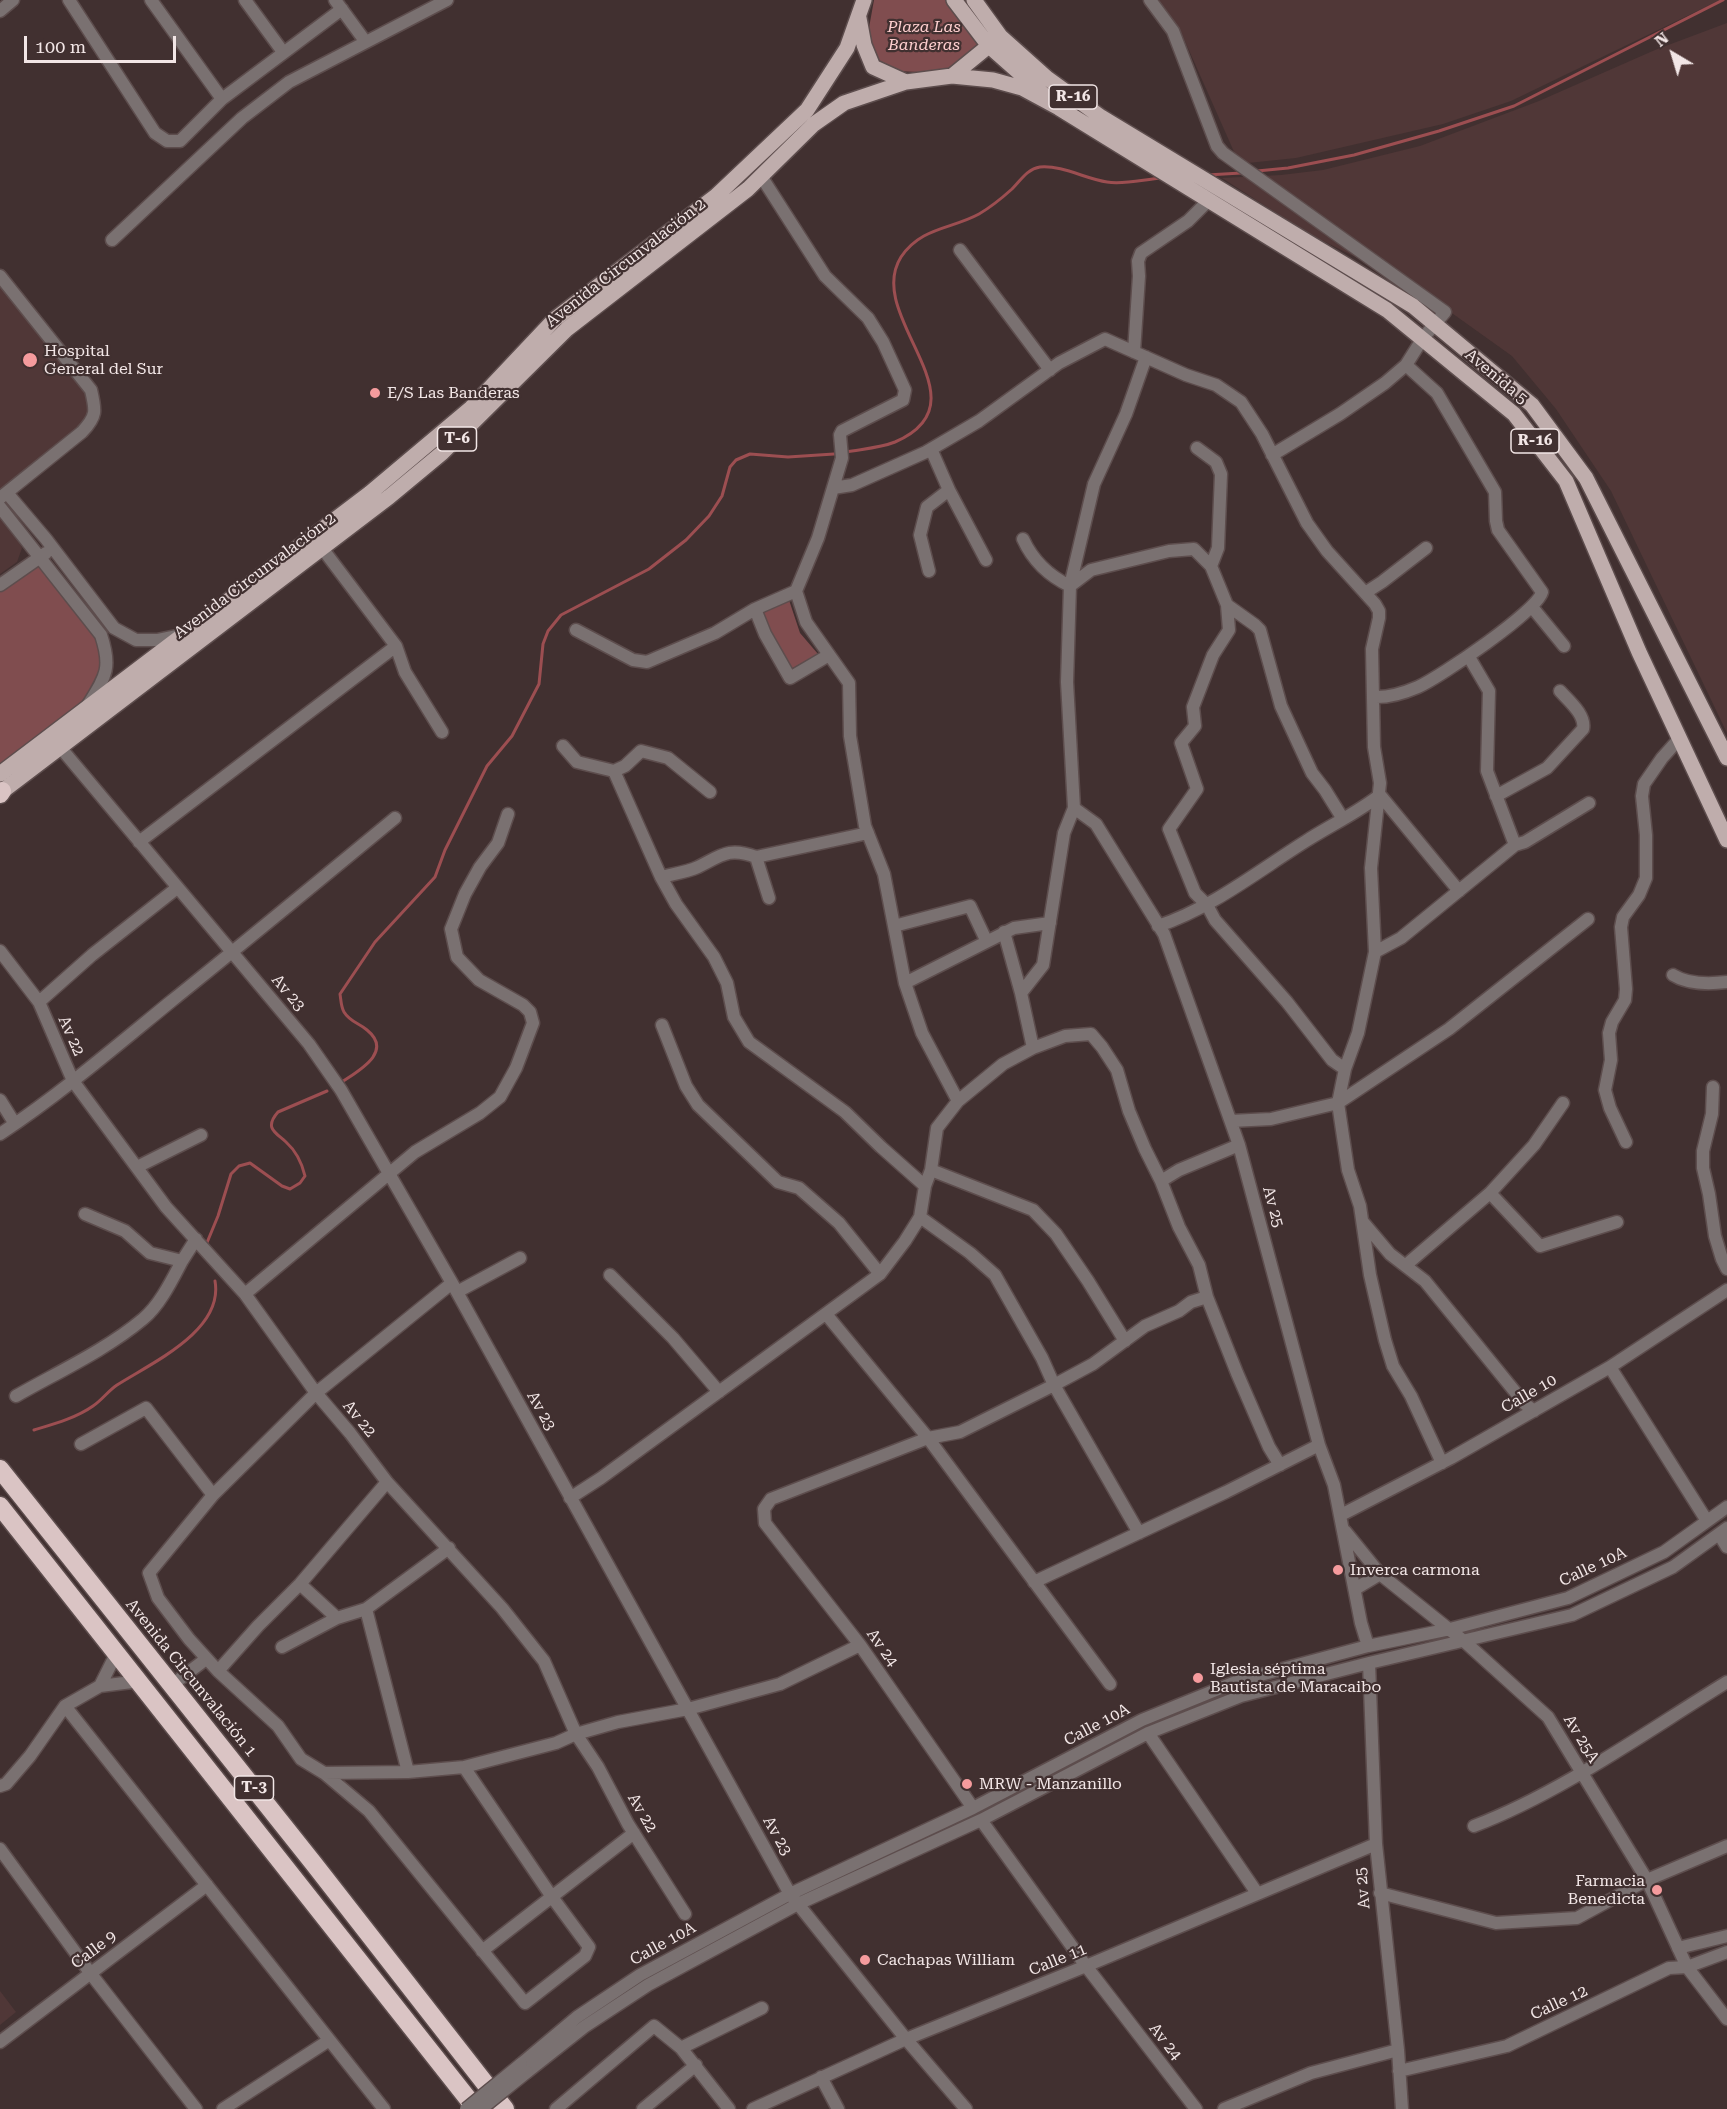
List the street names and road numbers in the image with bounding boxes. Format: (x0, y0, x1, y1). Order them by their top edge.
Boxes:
road number: R-16 (1049, 85, 1097, 109)
street label: Avenida Circunvalación 2 (542, 195, 710, 331)
street label: Avenida 5 (1461, 345, 1531, 409)
road number: T-6 (438, 427, 476, 451)
road number: R-16 (1511, 429, 1559, 453)
street label: Avenida Circunvalación 2 (170, 509, 340, 643)
street label: Av 23 (267, 971, 309, 1015)
street label: Av 22 (54, 1013, 88, 1059)
street label: Av 25 (1258, 1184, 1288, 1230)
street label: Calle 10 (1498, 1370, 1560, 1418)
street label: Av 23 (522, 1388, 560, 1434)
street label: Av 22 (338, 1397, 380, 1441)
street label: Calle 10A (1556, 1543, 1630, 1591)
street label: Avenida Circunvalación 1 (121, 1595, 261, 1761)
street label: Av 24 (862, 1625, 902, 1671)
street label: Calle 10A (1061, 1700, 1133, 1750)
street label: Av 25A (1559, 1711, 1603, 1767)
road number: T-3 (234, 1776, 274, 1800)
street label: Av 22 (623, 1790, 661, 1836)
street label: Av 23 (758, 1813, 796, 1859)
street label: Av 25 (1352, 1866, 1374, 1910)
street label: Calle 10A (627, 1918, 699, 1970)
street label: Calle 9 (68, 1927, 120, 1973)
street label: Calle 11 (1026, 1940, 1090, 1980)
street label: Calle 12 (1527, 1981, 1591, 2025)
street label: Av 24 (1145, 2020, 1185, 2064)

